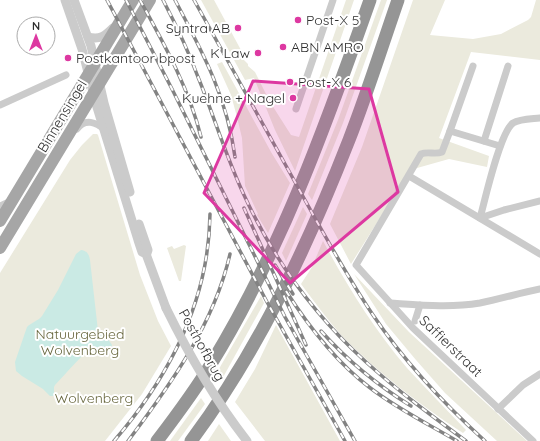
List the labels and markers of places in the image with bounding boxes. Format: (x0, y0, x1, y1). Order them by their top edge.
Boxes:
place label: Post-X 5 (306, 11, 359, 29)
marker: Post-X 5 (293, 15, 303, 25)
place label: Syntra AB (166, 19, 230, 37)
marker: Syntra AB (233, 23, 243, 33)
place label: ABN AMRO (291, 38, 364, 56)
marker: ABN AMRO (278, 42, 288, 52)
place label: K Law (210, 44, 250, 62)
marker: K Law (253, 48, 263, 58)
place label: Postkantoor bpost (76, 49, 196, 67)
marker: Postkantoor bpost (63, 53, 73, 63)
place label: Post-X 6 (298, 73, 352, 91)
marker: Post-X 6 (285, 77, 295, 87)
place label: Kuehne + Nagel (182, 89, 285, 107)
marker: Kuehne + Nagel (288, 93, 298, 103)

